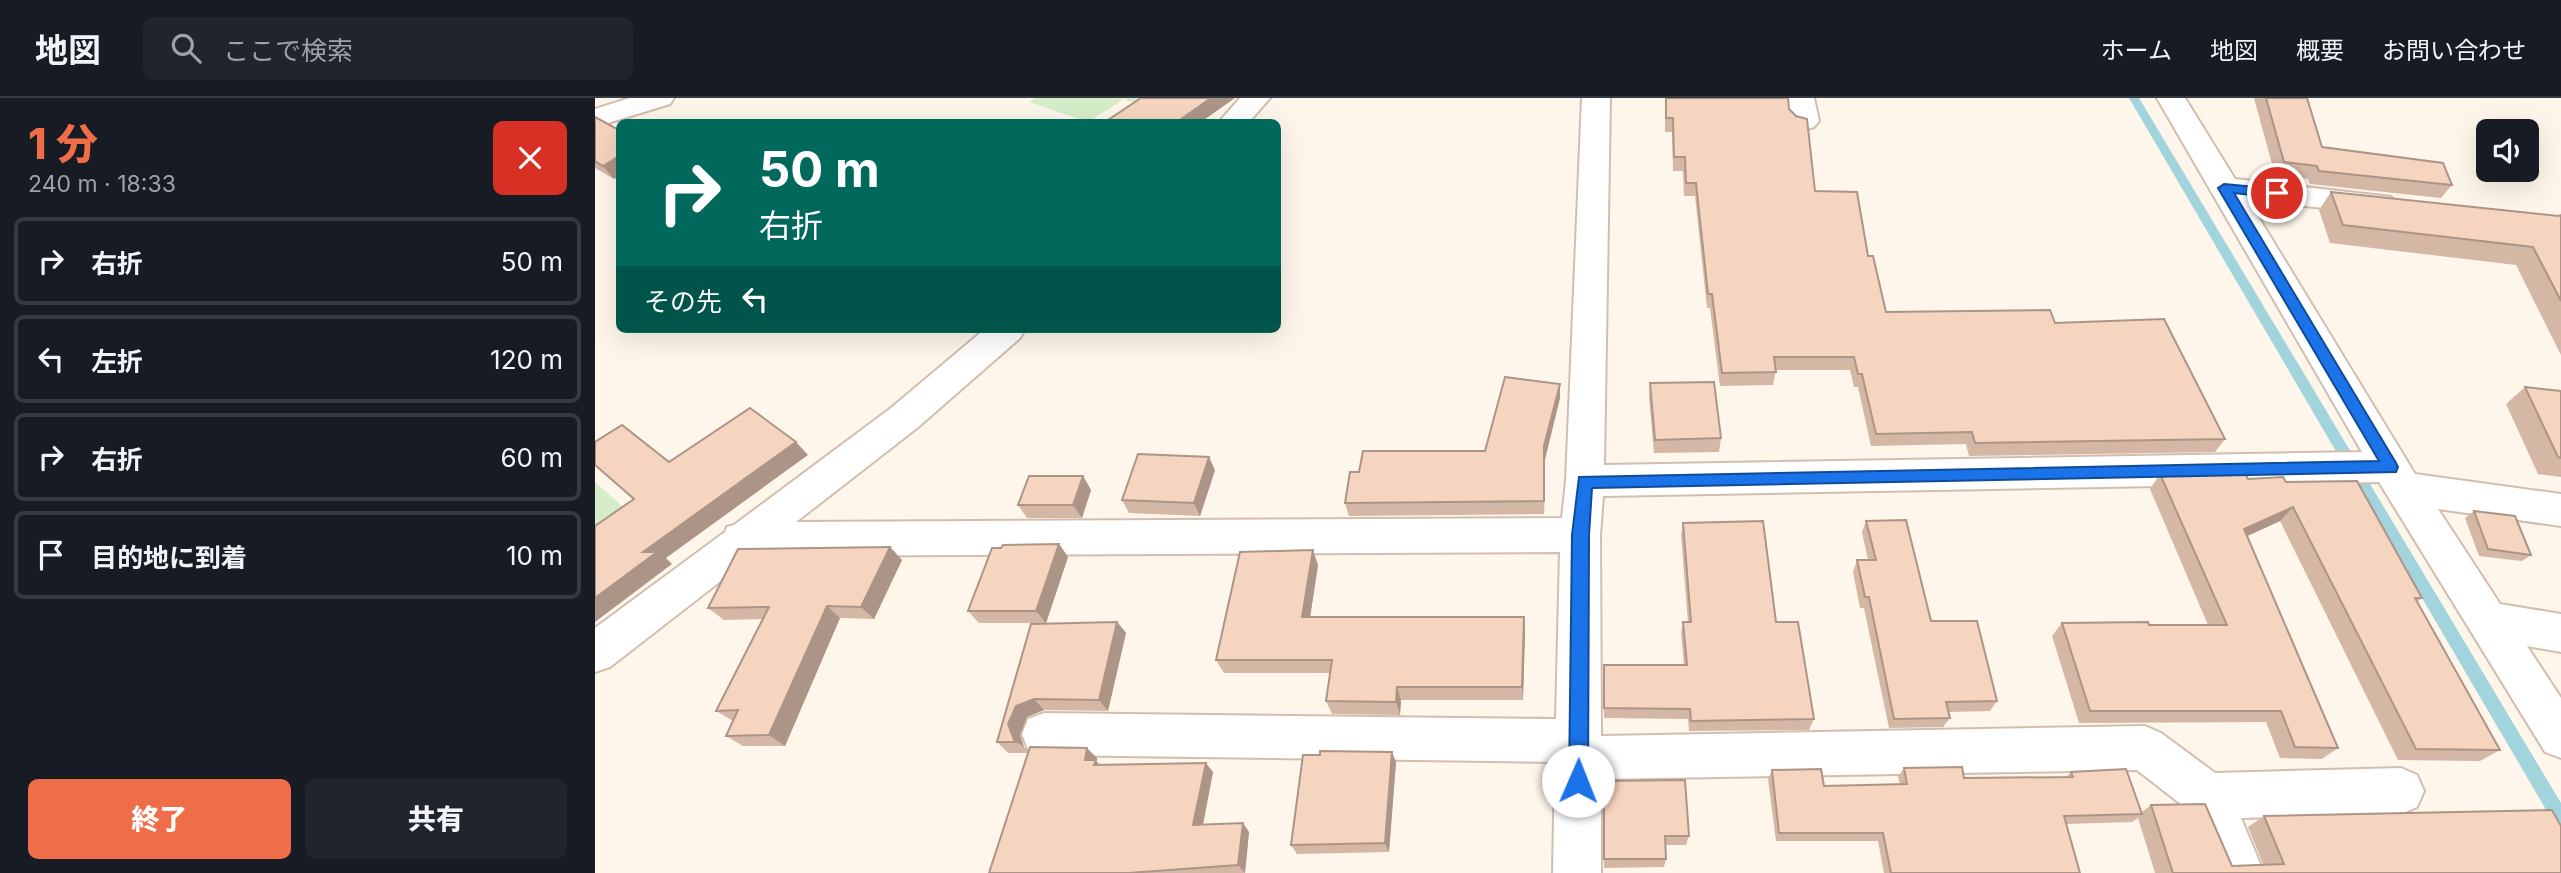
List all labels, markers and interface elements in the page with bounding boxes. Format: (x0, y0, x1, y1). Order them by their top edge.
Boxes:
search box (143, 17, 633, 80)
icon: search (167, 29, 205, 67)
text: 地図 (35, 30, 101, 70)
text: ここで検索 (223, 35, 353, 66)
text: ホーム (2101, 36, 2172, 65)
text: 地図 (2210, 36, 2258, 65)
text: 概要 (2296, 36, 2344, 65)
text: お問い合わせ (2382, 36, 2526, 65)
text: 1 分 (28, 118, 98, 169)
map controls (2476, 119, 2539, 182)
button: sound (2476, 119, 2539, 182)
button: close (493, 121, 567, 195)
text: 50 m (759, 140, 880, 199)
icon: right (644, 147, 735, 238)
pin (2247, 163, 2307, 223)
text: 240 m · 18:33 (28, 170, 176, 198)
icon: arrive (2258, 174, 2296, 212)
text: 右折 (759, 206, 823, 245)
icon: right (32, 242, 70, 280)
text: 50 m (501, 246, 563, 277)
text: 右折 (91, 248, 143, 279)
icon: left (736, 280, 774, 318)
text: その先 (644, 286, 722, 317)
icon: left (32, 340, 70, 378)
text: 120 m (490, 344, 563, 375)
text: 左折 (91, 346, 143, 377)
icon: right (32, 438, 70, 476)
text: 60 m (500, 442, 563, 473)
text: 右折 (91, 444, 143, 475)
icon: arrive (32, 536, 70, 574)
text: 10 m (506, 540, 563, 571)
text: 目的地に到着 (91, 542, 247, 573)
position arrow (1541, 744, 1615, 818)
button: 終了 (28, 779, 291, 859)
button: 共有 (305, 779, 567, 859)

